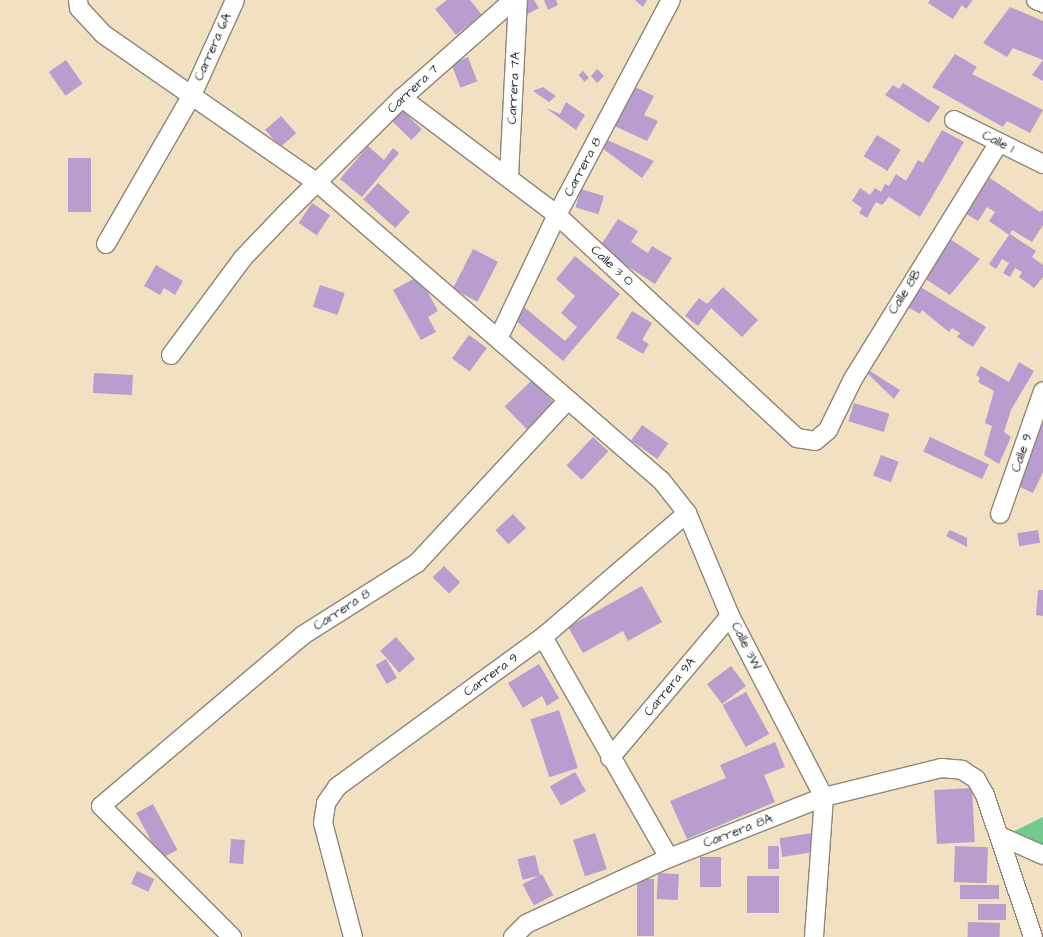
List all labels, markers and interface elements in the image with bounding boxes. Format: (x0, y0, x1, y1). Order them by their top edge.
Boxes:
street label: Carrera 6A (191, 11, 235, 83)
street label: Carrera 7A (504, 51, 524, 125)
street label: Carrera 7 (384, 61, 442, 117)
street label: Calle 1 (979, 128, 1017, 156)
street label: Carrera 8 (561, 135, 605, 199)
street label: Calle 3 O (587, 242, 637, 290)
street label: Calle 8B (885, 267, 925, 317)
street label: Calle 9 (1008, 432, 1036, 474)
street label: Carrera 8 (311, 586, 373, 634)
street label: Calle 3W (727, 620, 765, 672)
street label: Carrera 9 (461, 650, 521, 700)
street label: Carrera 9A (641, 654, 699, 720)
street label: Carrera 8A (701, 811, 775, 851)

